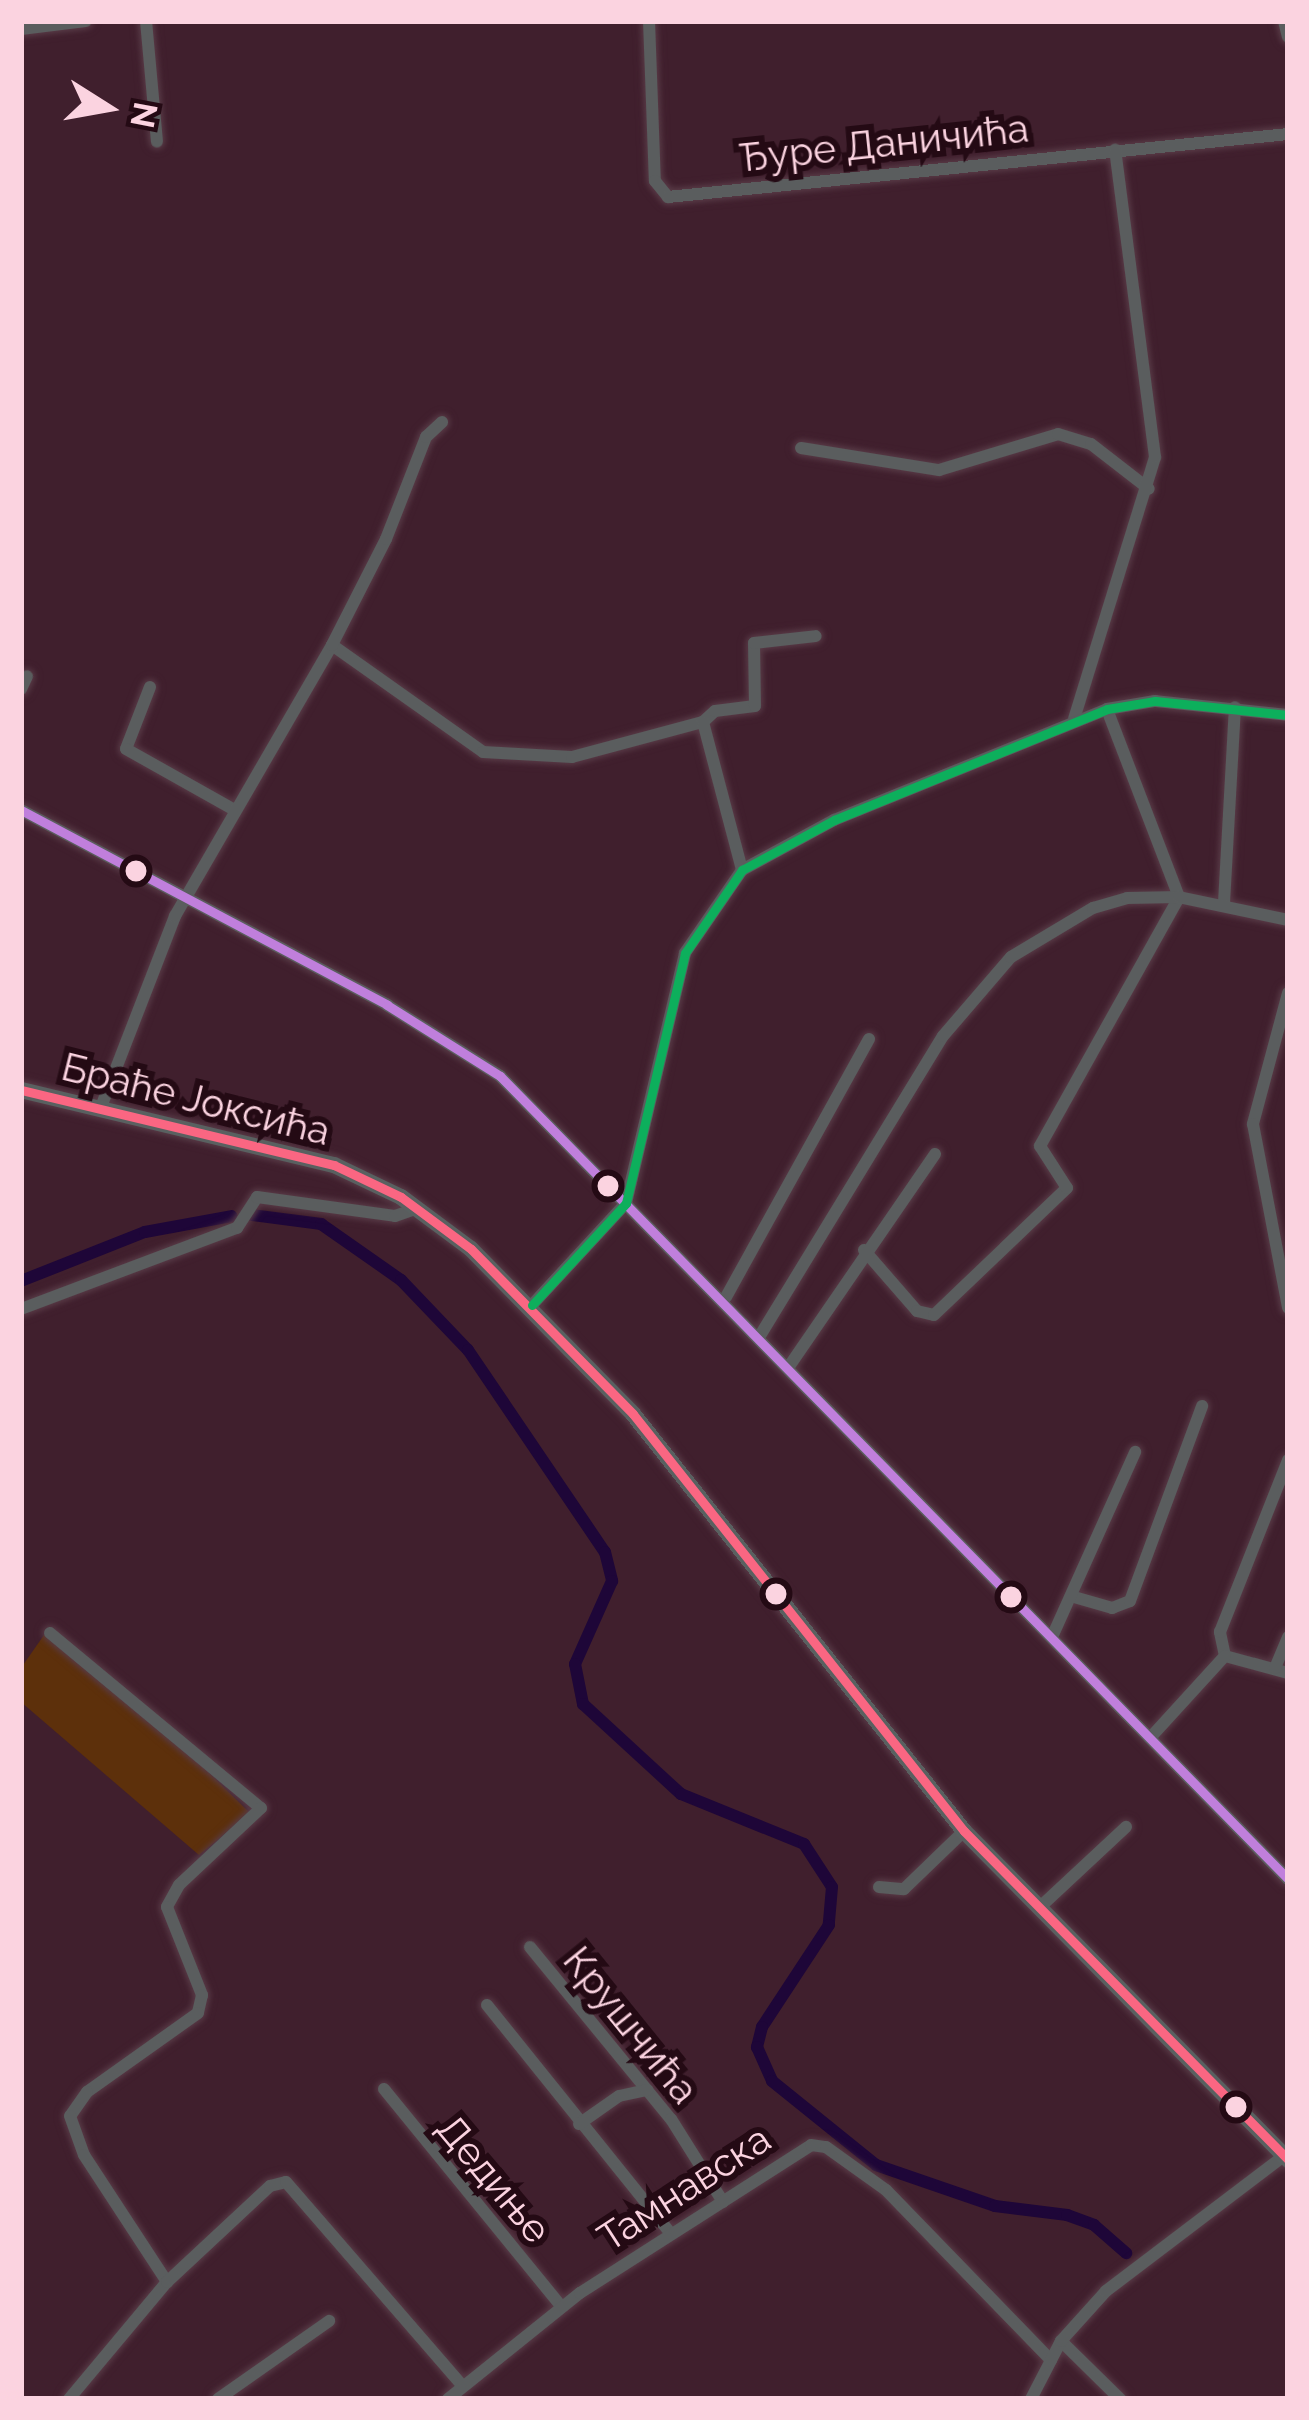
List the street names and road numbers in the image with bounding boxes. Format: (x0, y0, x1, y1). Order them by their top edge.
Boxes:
street label: Ђуре Даничића (737, 105, 1031, 181)
street label: Браће Јоксића (56, 1043, 336, 1155)
street label: Крушчића (554, 1937, 708, 2113)
street label: Дедиње (427, 2106, 561, 2252)
street label: Тамнавска (589, 2115, 779, 2261)

